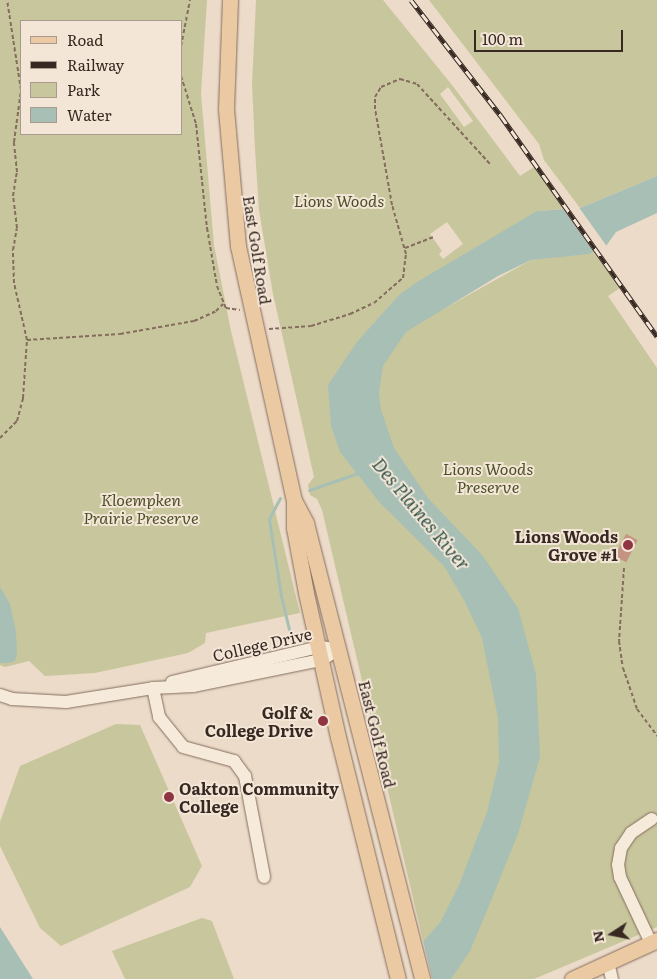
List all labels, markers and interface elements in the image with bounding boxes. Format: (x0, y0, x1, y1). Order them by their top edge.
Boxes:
legend (20, 20, 182, 135)
scale bar (477, 20, 626, 52)
text: 100 m (482, 27, 523, 50)
text: Road (67, 28, 103, 51)
text: Railway (67, 53, 124, 76)
text: Park (67, 78, 100, 101)
text: Water (67, 103, 112, 126)
park label: Lions Woods (294, 190, 384, 210)
street label: East Golf Road (240, 194, 276, 306)
water label: Des Plaines River (368, 454, 474, 574)
park label: Lions Woods Preserve (443, 458, 533, 496)
park label: Kloempken Prairie Preserve (83, 489, 199, 527)
place label: Lions Woods Grove #1 (515, 526, 618, 564)
marker: Lions Woods Grove #1 (622, 539, 634, 551)
street label: College Drive (210, 623, 314, 665)
street label: East Golf Road (355, 678, 401, 790)
place label: Golf & College Drive (205, 702, 313, 740)
marker: Golf & College Drive (317, 715, 329, 727)
place label: Oakton Community College (179, 778, 339, 816)
marker: Oakton Community College (163, 791, 175, 803)
north arrow (587, 909, 637, 959)
text: N (586, 929, 608, 945)

